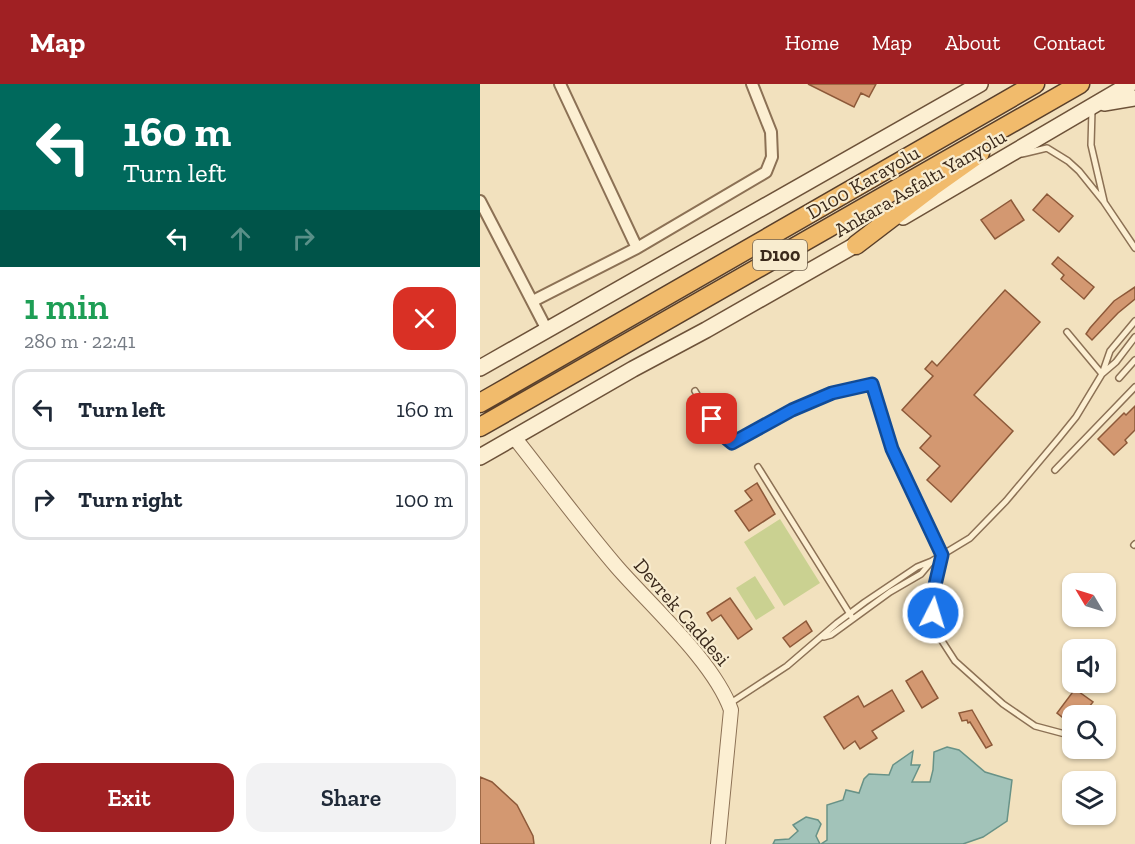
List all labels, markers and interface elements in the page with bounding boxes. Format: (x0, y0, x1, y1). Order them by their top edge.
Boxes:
text: Map (30, 26, 85, 59)
text: Home (785, 30, 839, 55)
text: Map (872, 30, 912, 55)
text: About (945, 30, 1000, 55)
text: Contact (1033, 30, 1105, 55)
text: 160 m (123, 106, 231, 157)
icon: left (24, 108, 102, 186)
street label: Ankara Asfaltı Yanyolu (830, 124, 1010, 242)
street label: D100 Karayolu (802, 140, 924, 224)
text: Turn left (123, 157, 226, 189)
icon: left (161, 222, 194, 255)
icon: ahead (224, 222, 257, 255)
icon: right (287, 222, 320, 255)
road number: D100 (753, 240, 807, 270)
text: 1 min (24, 285, 109, 328)
button: close (393, 287, 456, 350)
text: 280 m · 22:41 (24, 329, 135, 353)
icon: left (27, 393, 60, 426)
pin (686, 393, 737, 444)
text: Turn left (78, 396, 165, 423)
text: 160 m (396, 396, 453, 423)
icon: arrive (695, 402, 728, 435)
icon: right (27, 483, 60, 516)
text: Turn right (78, 486, 182, 513)
text: 100 m (395, 486, 453, 513)
street label: Devrek Caddesi (629, 553, 735, 671)
north arrow (1062, 573, 1116, 627)
map controls (1062, 573, 1116, 825)
position arrow (901, 581, 965, 645)
button: sound (1062, 639, 1116, 693)
button: search (1062, 705, 1116, 759)
button: Exit (24, 763, 234, 832)
button: Share (246, 763, 456, 832)
button: layers (1062, 771, 1116, 825)

